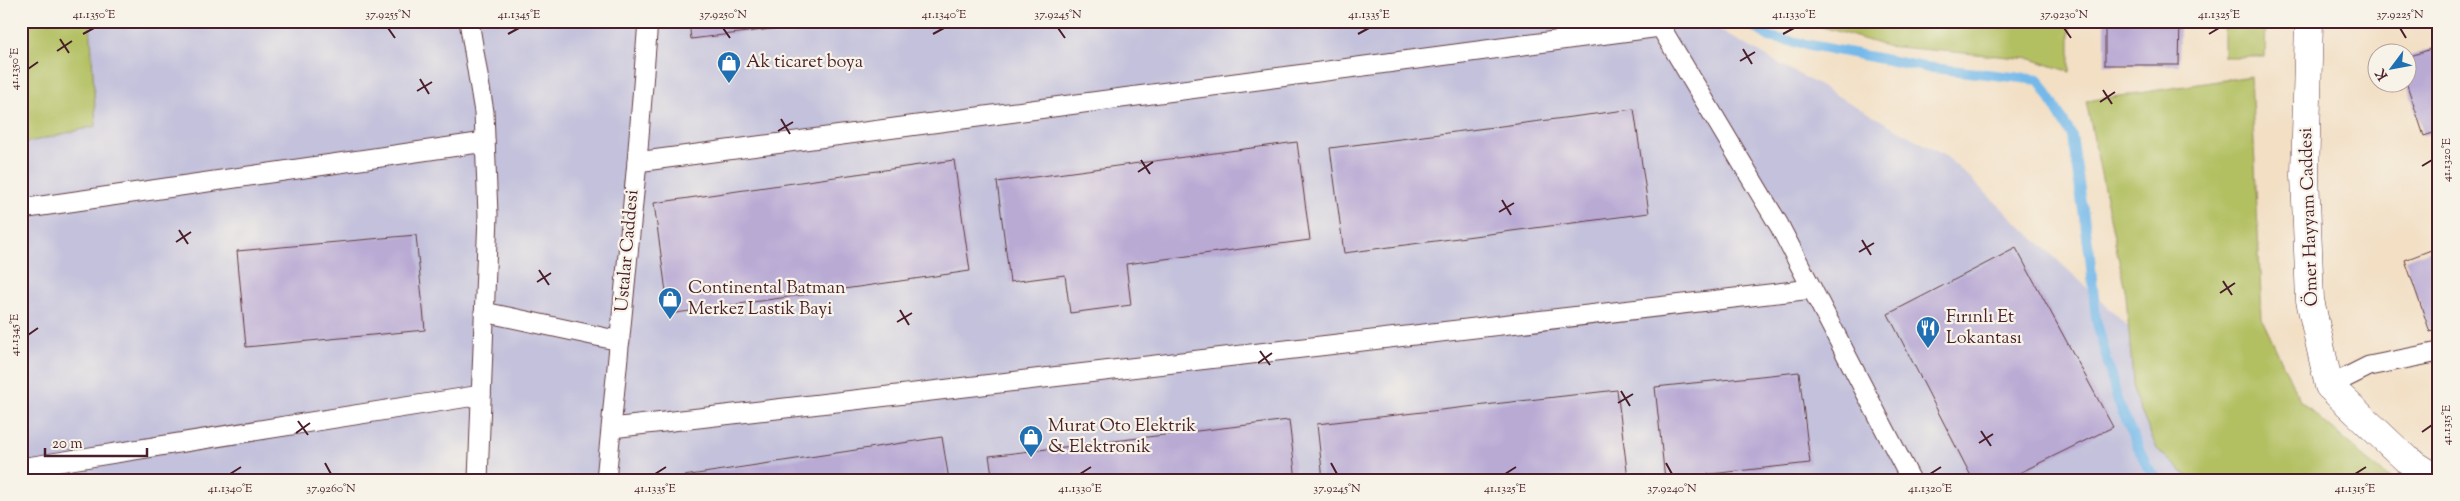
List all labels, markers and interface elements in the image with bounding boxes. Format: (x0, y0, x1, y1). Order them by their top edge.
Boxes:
text: 41.1350°E (73, 6, 116, 24)
text: 37.9255°N (365, 6, 411, 24)
text: 41.1345°E (498, 6, 541, 24)
text: 37.9250°N (699, 6, 747, 24)
text: 41.1340°E (922, 6, 967, 24)
text: 37.9245°N (1034, 6, 1082, 24)
text: 41.1335°E (1348, 6, 1390, 24)
text: 41.1330°E (1772, 6, 1816, 24)
text: 37.9230°N (2040, 6, 2088, 24)
text: 41.1325°E (2198, 6, 2241, 24)
text: 37.9225°N (2377, 6, 2424, 24)
north arrow (2368, 42, 2418, 92)
text: 41.1350°E (6, 47, 24, 90)
shop icon: Ak ticaret boya (716, 50, 742, 84)
place label: Ak ticaret boya (746, 50, 863, 76)
text: K (2371, 64, 2394, 83)
street label: Ömer Hayyam Caddesi (2294, 127, 2326, 307)
text: 41.1320°E (2438, 137, 2456, 182)
street label: Ustalar Caddesi (610, 189, 646, 313)
place label: Continental Batman Merkez Lastik Bayi (688, 276, 846, 323)
shop icon: Continental Batman Merkez Lastik Bayi (657, 286, 683, 320)
place label: Fırınlı Et Lokantası (1946, 305, 2022, 352)
text: 41.1345°E (6, 313, 24, 356)
restaurant icon: Fırınlı Et Lokantası (1915, 315, 1941, 349)
text: 41.1315°E (2438, 404, 2456, 445)
place label: Murat Oto Elektrik & Elektronik (1048, 414, 1196, 461)
shop icon: Murat Oto Elektrik & Elektronik (1018, 424, 1044, 458)
scale bar (45, 426, 148, 458)
text: 20 m (52, 434, 83, 455)
text: 41.1340°E (208, 480, 253, 498)
text: 37.9260°N (306, 480, 356, 498)
text: 41.1335°E (634, 480, 676, 498)
text: 41.1330°E (1058, 480, 1102, 498)
text: 37.9245°N (1313, 480, 1361, 498)
text: 41.1325°E (1484, 480, 1527, 498)
text: 37.9240°N (1647, 480, 1697, 498)
text: 41.1320°E (1908, 480, 1953, 498)
text: 41.1315°E (2335, 480, 2376, 498)

